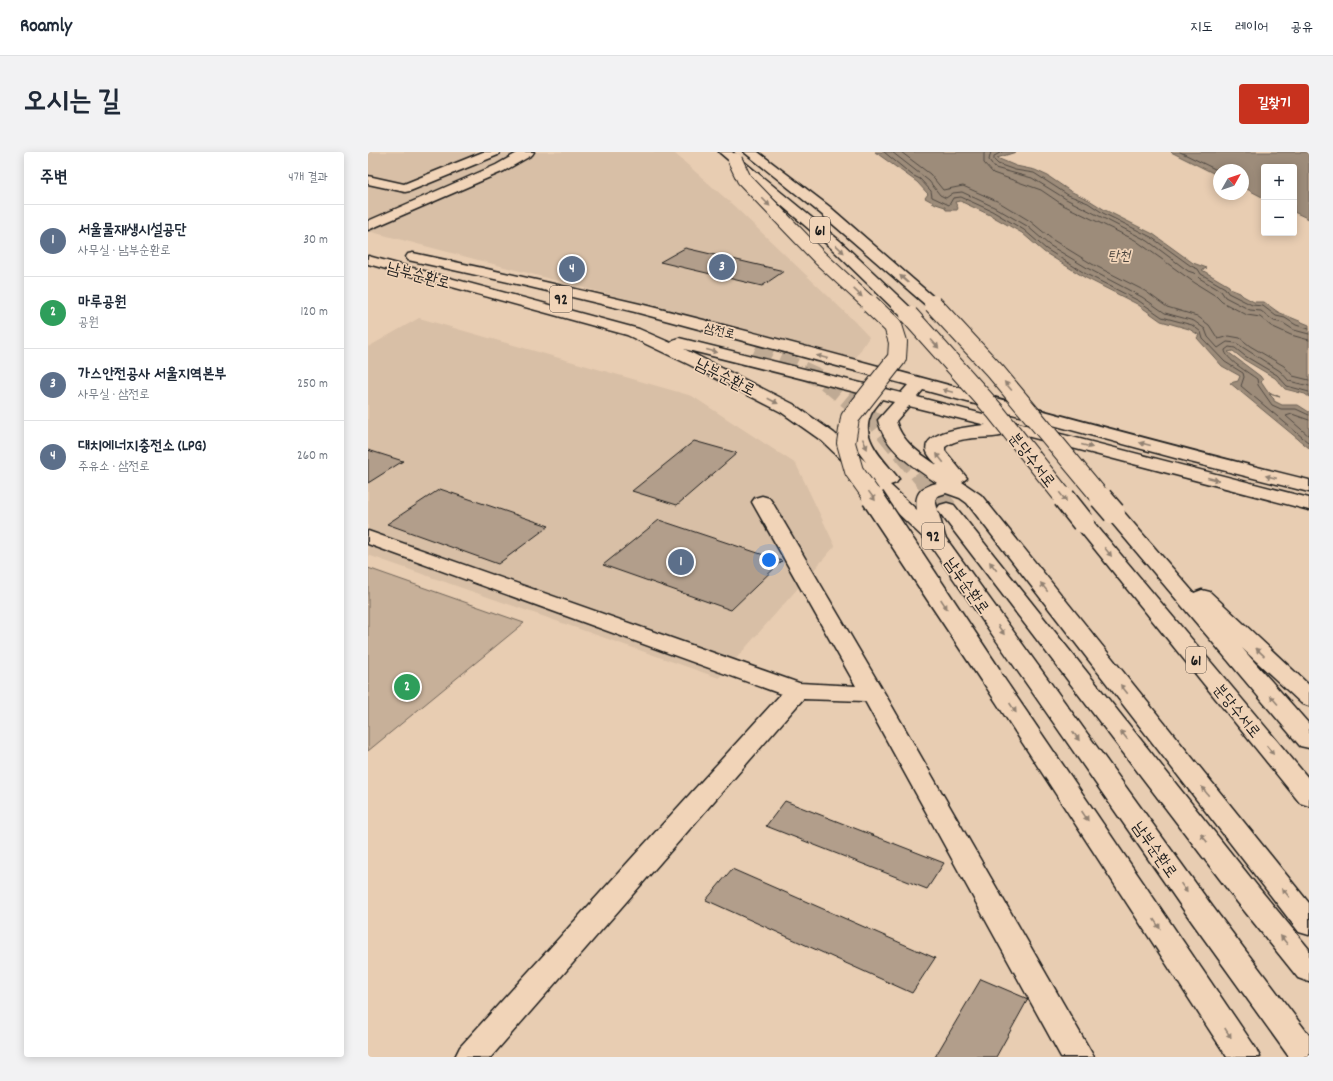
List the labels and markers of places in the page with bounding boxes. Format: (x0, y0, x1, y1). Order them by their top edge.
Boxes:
pin: 3 (709, 252, 735, 282)
pin: 4 (559, 254, 585, 284)
pin: 1 (668, 547, 694, 577)
pin: 2 (394, 672, 420, 702)

